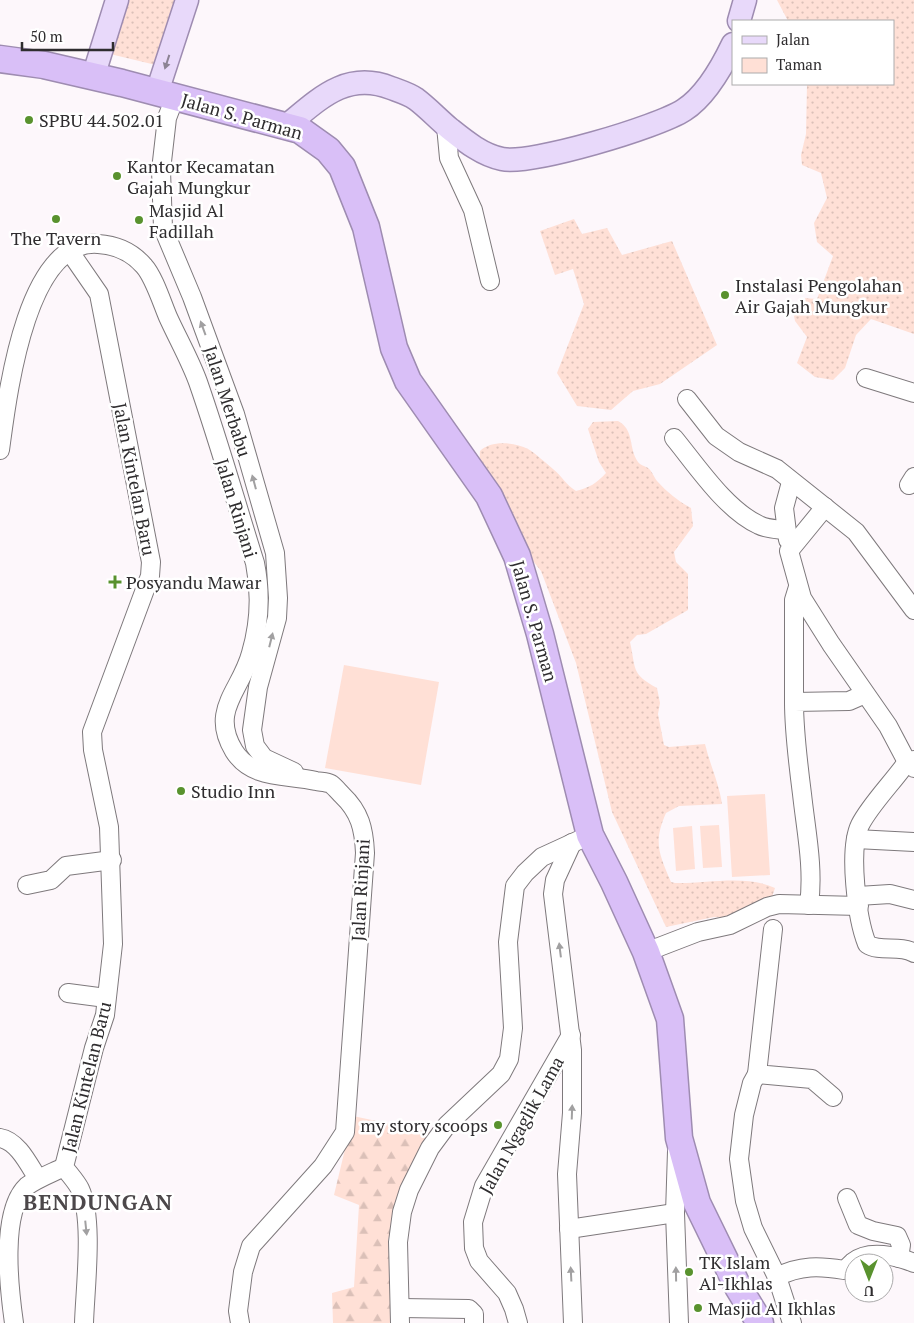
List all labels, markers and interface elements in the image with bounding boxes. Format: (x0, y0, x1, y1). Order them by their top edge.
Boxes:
scale bar (22, 20, 114, 52)
legend (732, 20, 894, 85)
text: 50 m (30, 26, 63, 46)
text: Jalan (776, 29, 810, 49)
text: Taman (776, 54, 822, 74)
one-way arrow (163, 55, 170, 70)
street label: Jalan S. Parman (179, 87, 306, 145)
place label: SPBU 44.502.01 (39, 108, 164, 132)
marker: SPBU 44.502.01 (23, 114, 35, 126)
place label: Kantor Kecamatan Gajah Mungkur (127, 154, 275, 199)
marker: Kantor Kecamatan Gajah Mungkur (111, 170, 123, 182)
place label: Masjid Al Fadillah (149, 198, 224, 243)
marker: The Tavern (50, 213, 62, 225)
marker: Masjid Al Fadillah (133, 214, 145, 226)
place label: The Tavern (11, 226, 101, 250)
place label: Instalasi Pengolahan Air Gajah Mungkur (735, 273, 902, 318)
marker: Instalasi Pengolahan Air Gajah Mungkur (719, 289, 731, 301)
one-way arrow (199, 320, 206, 335)
street label: Jalan Merbabu (199, 342, 257, 460)
street label: Jalan Kintelan Baru (108, 401, 162, 557)
street label: Jalan Rinjani (211, 455, 263, 561)
one-way arrow (249, 474, 257, 489)
street label: Jalan S. Parman (506, 558, 564, 685)
place label: Posyandu Mawar (126, 570, 261, 594)
marker: Posyandu Mawar (108, 575, 122, 589)
one-way arrow (268, 633, 276, 648)
place label: Studio Inn (191, 779, 275, 803)
marker: Studio Inn (175, 785, 187, 797)
street label: Jalan Rinjani (345, 838, 375, 942)
one-way arrow (556, 942, 564, 958)
street label: Jalan Kintelan Baru (56, 999, 116, 1155)
street label: Jalan Ngaglik Lama (473, 1052, 569, 1198)
one-way arrow (568, 1104, 576, 1120)
place label: my story scoops (360, 1113, 488, 1137)
marker: my story scoops (492, 1119, 504, 1131)
district label: BENDUNGAN (23, 1187, 173, 1216)
one-way arrow (82, 1220, 90, 1236)
place label: TK Islam Al-Ikhlas (699, 1250, 773, 1295)
north arrow (844, 1253, 894, 1303)
one-way arrow (566, 1266, 574, 1282)
one-way arrow (672, 1266, 680, 1282)
marker: TK Islam Al-Ikhlas (683, 1266, 695, 1278)
text: U (864, 1282, 874, 1301)
place label: Masjid Al Ikhlas (708, 1296, 836, 1320)
marker: Masjid Al Ikhlas (692, 1302, 704, 1314)

